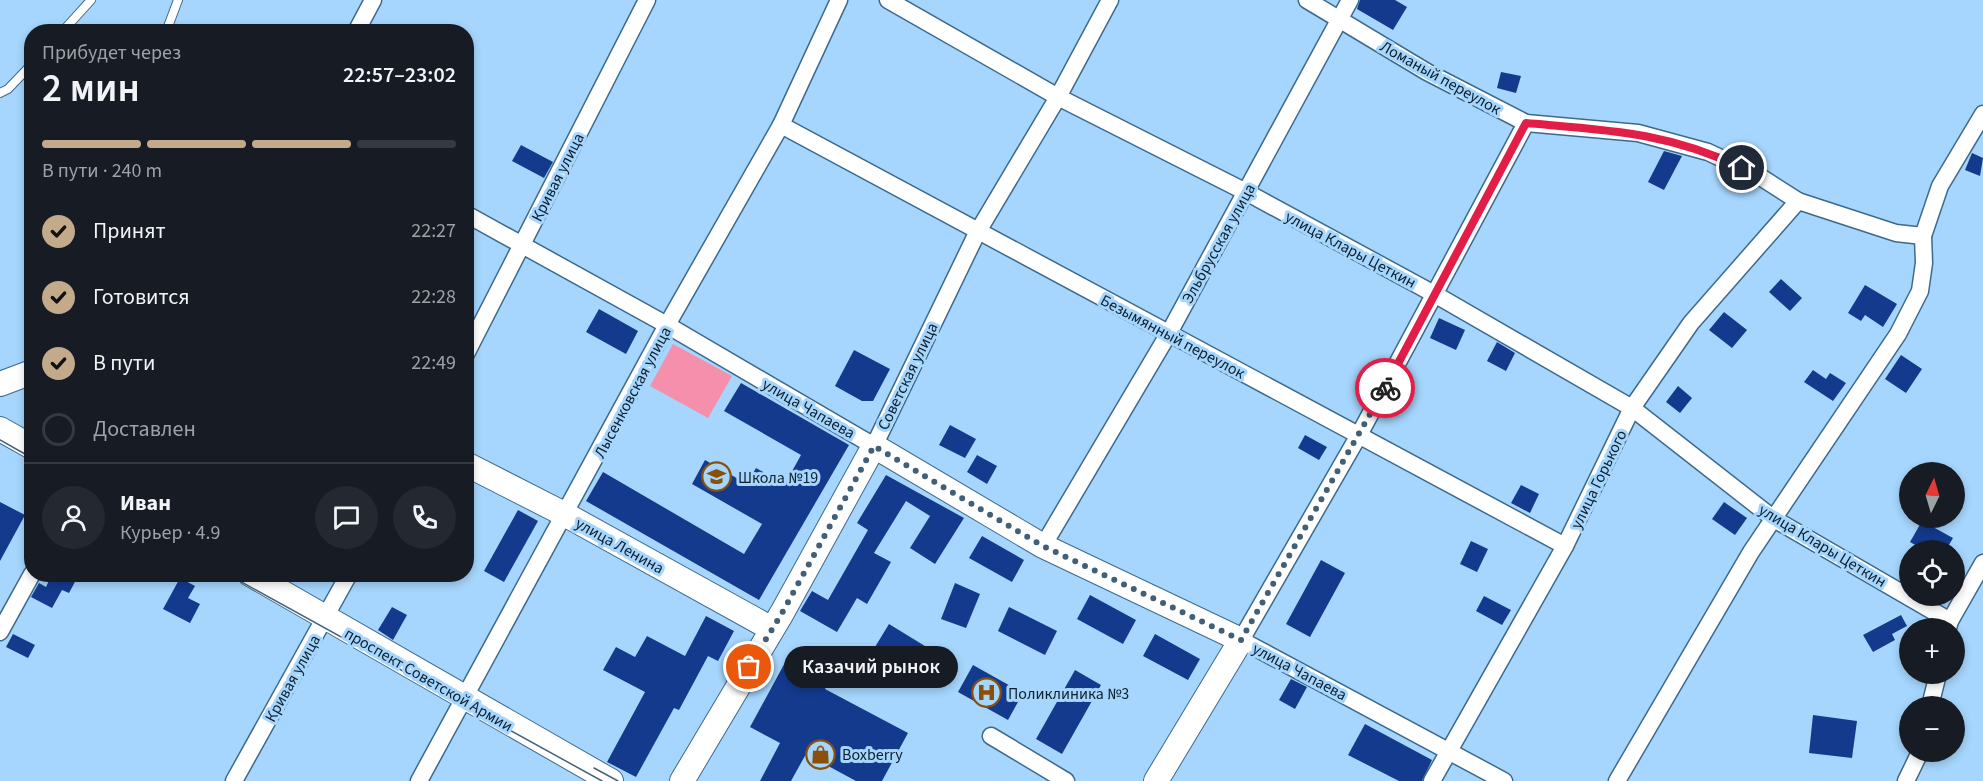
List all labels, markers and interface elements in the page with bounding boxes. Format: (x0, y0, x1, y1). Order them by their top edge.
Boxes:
street label: Ломаный переулок (1376, 36, 1505, 120)
text: Прибудет через (42, 39, 181, 67)
text: 22:57–23:02 (343, 59, 456, 91)
text: 2 мин (42, 61, 140, 117)
street label: Кривая улица (526, 129, 590, 226)
pin (1716, 142, 1767, 193)
icon: home (1725, 151, 1758, 184)
text: В пути · 240 m (42, 157, 162, 185)
street label: Эльбрусская улица (1177, 180, 1261, 307)
street label: улица Клары Цеткин (1281, 206, 1420, 294)
icon: check (42, 215, 75, 248)
text: Принят (93, 215, 166, 247)
text: 22:27 (411, 217, 456, 245)
icon: check (42, 281, 75, 314)
text: Готовится (93, 281, 190, 313)
text: 22:28 (411, 283, 456, 311)
street label: Безымянный переулок (1096, 289, 1249, 384)
street label: Советская улица (872, 319, 944, 434)
street label: Лысенковская улица (589, 323, 677, 462)
icon: check (42, 347, 75, 380)
text: В пути (93, 347, 155, 379)
text: 22:49 (411, 349, 456, 377)
courier (1355, 358, 1415, 418)
icon: bike (1369, 372, 1402, 405)
street label: улица Чапаева (758, 373, 859, 444)
text: Доставлен (93, 413, 196, 445)
street label: улица Горького (1565, 426, 1632, 533)
school or university icon: Школа №19 (701, 461, 733, 493)
north arrow (1899, 462, 1965, 528)
map controls (1899, 462, 1965, 762)
place label: Школа №19 (738, 467, 818, 489)
button: person (42, 486, 105, 549)
button: chat (315, 486, 378, 549)
button: phone (393, 486, 456, 549)
text: Иван (120, 487, 171, 519)
street label: улица Клары Цеткин (1754, 499, 1891, 593)
street label: улица Ленина (571, 512, 668, 579)
text: Курьер · 4.9 (120, 519, 220, 547)
button: locate (1899, 540, 1965, 606)
button: + (1899, 618, 1965, 684)
street label: проспект Советской Армии (340, 623, 517, 737)
street label: Кривая улица (260, 631, 326, 726)
street label: улица Чапаева (1249, 638, 1351, 706)
pin (723, 641, 774, 692)
callout: Казачий рынок (785, 646, 959, 688)
icon: bag (732, 650, 765, 683)
text: Казачий рынок (802, 653, 940, 681)
hospital icon: Поликлиника №3 (971, 677, 1003, 709)
place label: Поликлиника №3 (1008, 683, 1129, 705)
button: − (1899, 696, 1965, 762)
shop icon: Boxberry (805, 738, 837, 770)
place label: Boxberry (842, 744, 903, 766)

